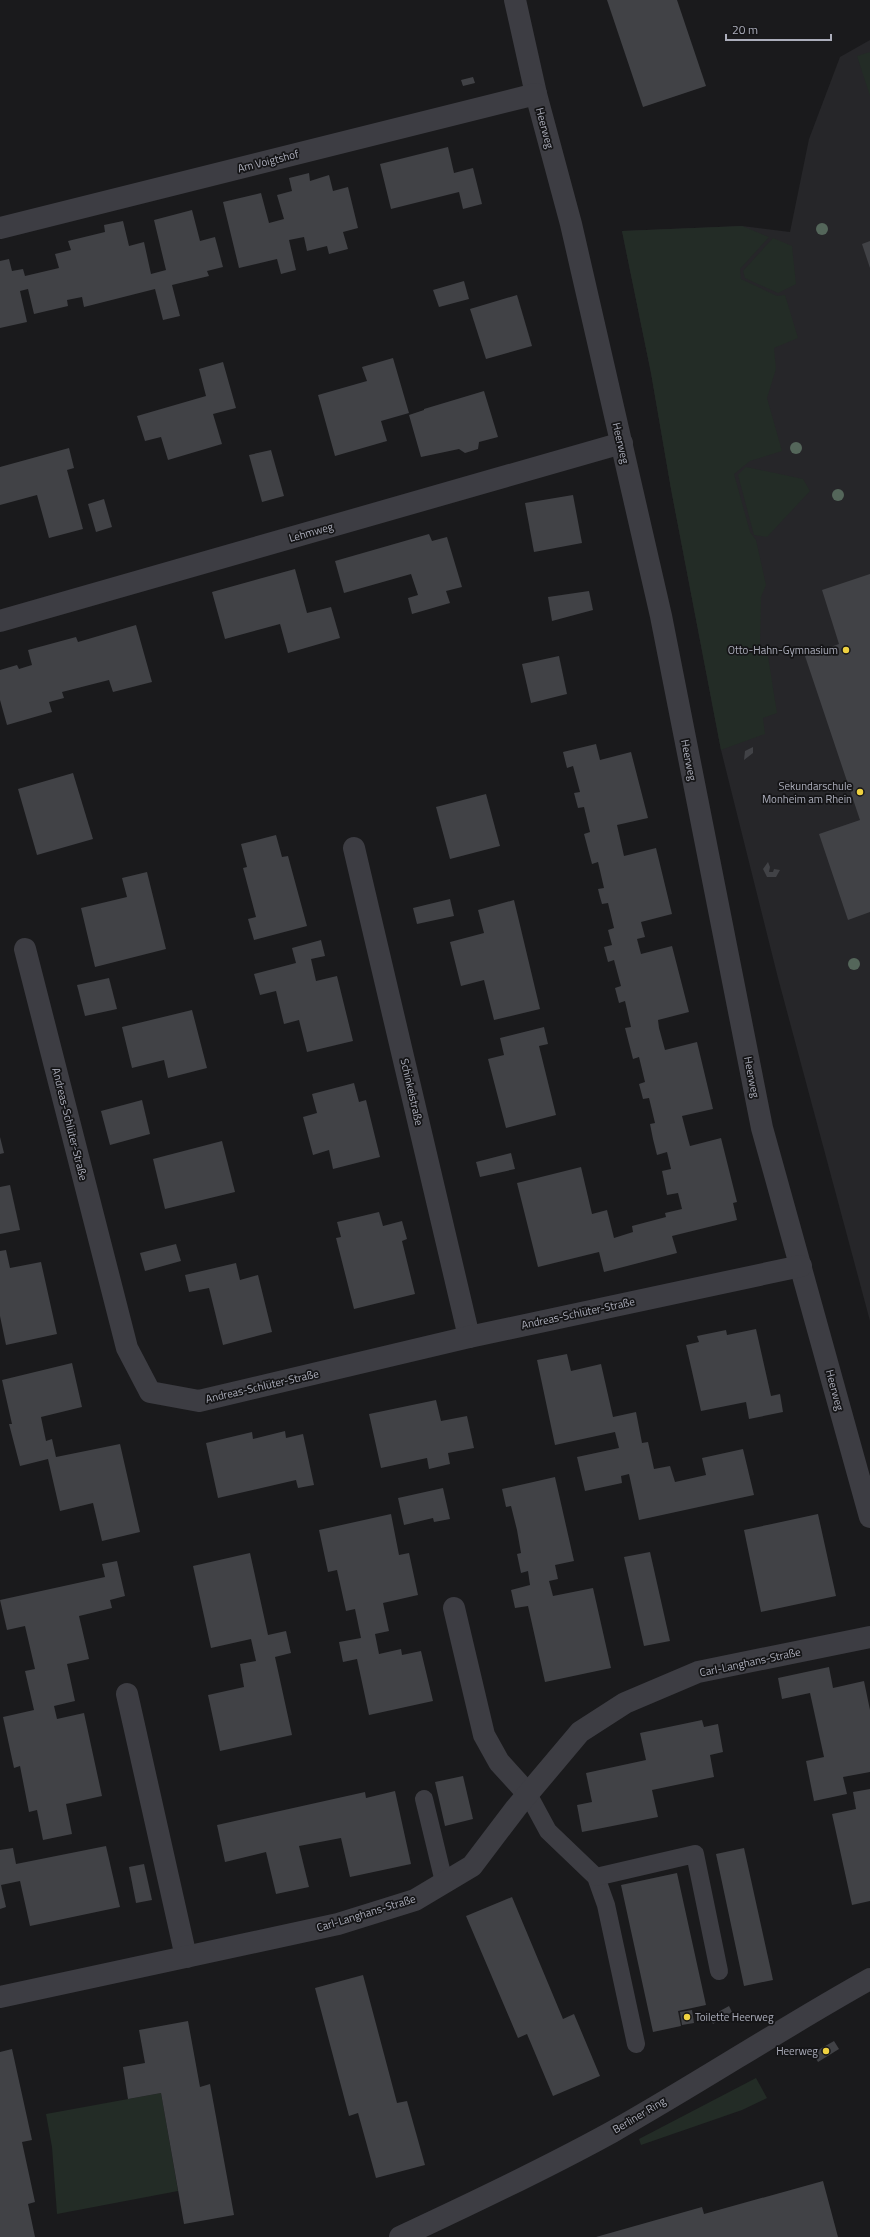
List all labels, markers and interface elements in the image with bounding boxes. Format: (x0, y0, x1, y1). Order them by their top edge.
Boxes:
scale bar (726, 16, 831, 42)
text: 20 m (732, 20, 758, 39)
street label: Heerweg (532, 106, 558, 151)
street label: Am Voigtshof (236, 146, 301, 176)
street label: Heerweg (609, 421, 634, 466)
street label: Lehmweg (287, 518, 335, 546)
place label: Otto-Hahn-Gymnasium (728, 642, 838, 658)
marker: Otto-Hahn-Gymnasium (841, 645, 851, 655)
street label: Heerweg (677, 738, 701, 782)
place label: Sekundarschule Monheim am Rhein (762, 778, 852, 807)
marker: Sekundarschule Monheim am Rhein (855, 787, 865, 797)
street label: Heerweg (740, 1055, 764, 1099)
street label: Schinkelstraße (397, 1057, 428, 1128)
street label: Andreas-Schlüter-Straße (48, 1066, 92, 1183)
street label: Andreas-Schlüter-Straße (520, 1293, 637, 1333)
street label: Andreas-Schlüter-Straße (204, 1365, 321, 1407)
street label: Heerweg (822, 1368, 848, 1413)
street label: Carl-Langhans-Straße (698, 1643, 802, 1681)
street label: Carl-Langhans-Straße (315, 1890, 418, 1936)
place label: Toilette Heerweg (695, 2009, 774, 2025)
marker: Toilette Heerweg (682, 2012, 692, 2022)
place label: Heerweg (776, 2043, 818, 2059)
marker: Heerweg (821, 2046, 831, 2056)
street label: Berliner Ring (609, 2093, 669, 2137)

